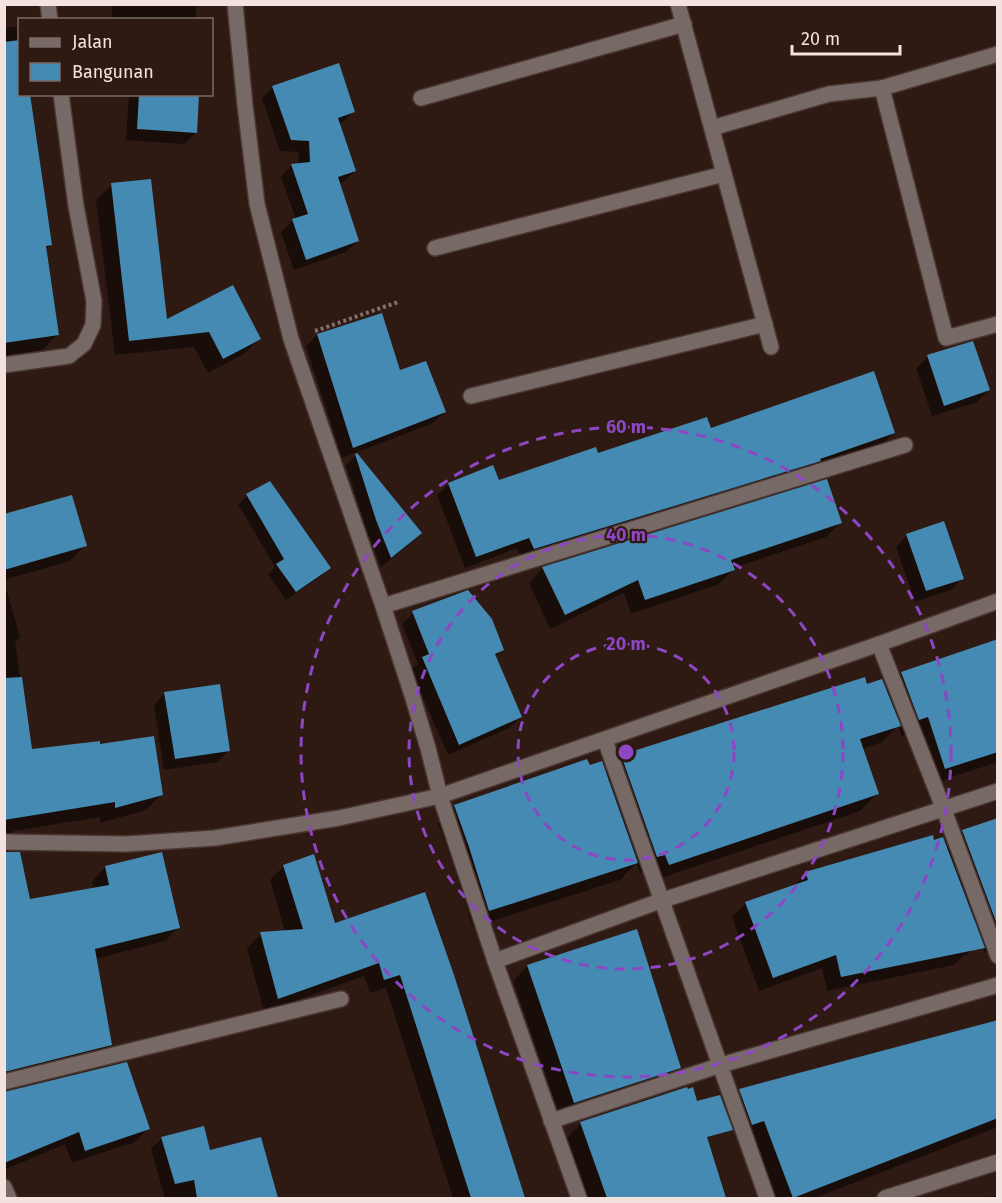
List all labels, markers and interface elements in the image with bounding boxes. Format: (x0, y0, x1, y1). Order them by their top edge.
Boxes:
legend (18, 18, 213, 96)
scale bar (792, 18, 900, 56)
text: 20 m (801, 28, 840, 50)
text: Jalan (72, 31, 113, 53)
text: Bangunan (72, 61, 154, 83)
text: 60 m (606, 416, 646, 438)
text: 40 m (606, 524, 646, 546)
text: 20 m (606, 633, 646, 655)
centre of rings (616, 742, 636, 762)

